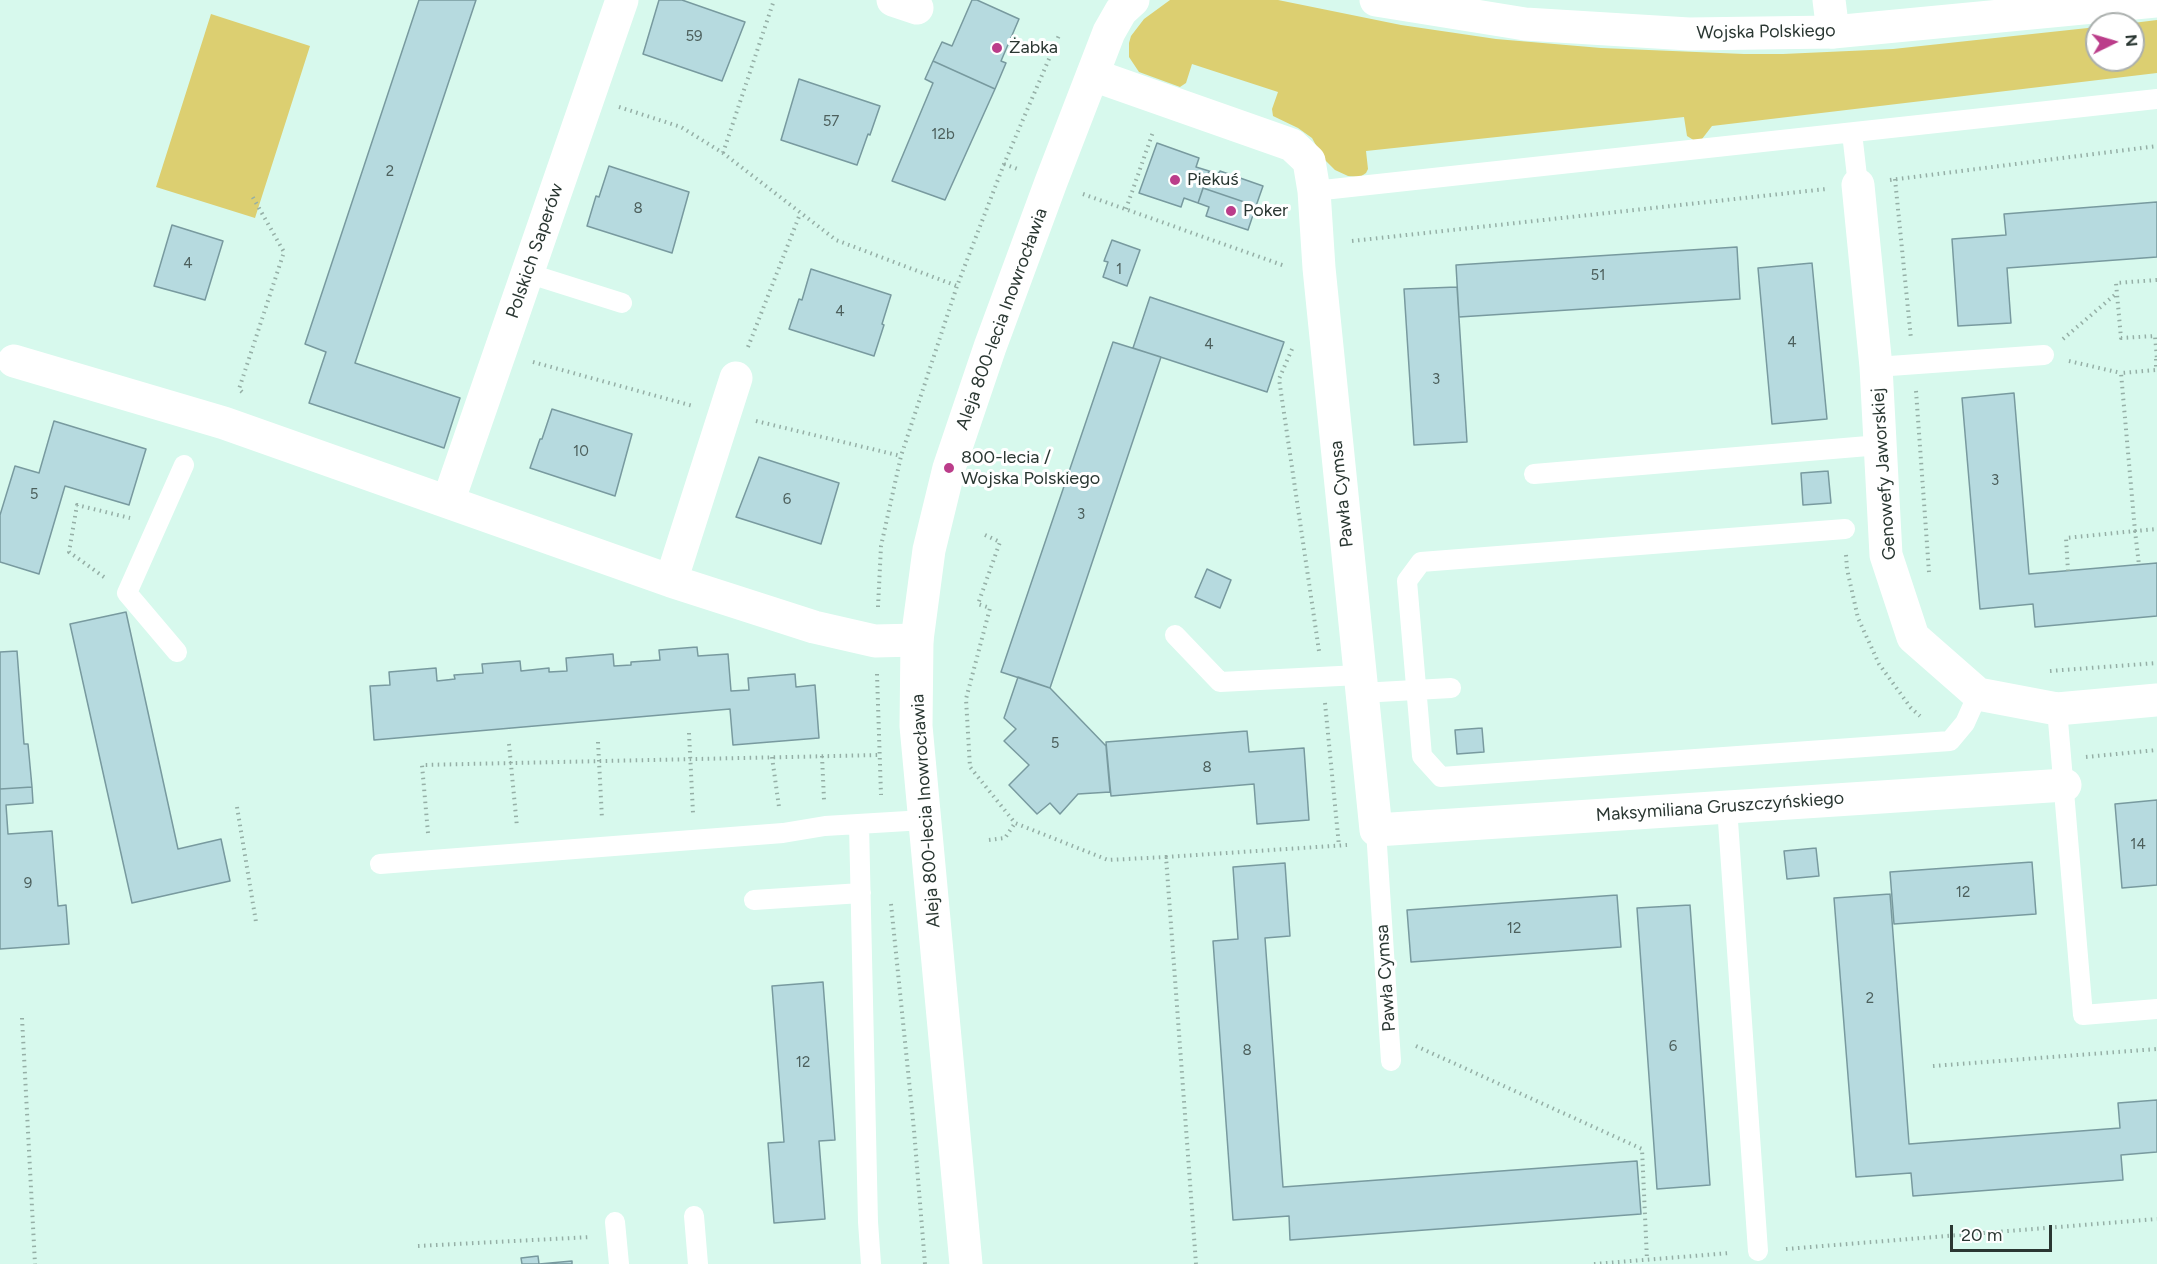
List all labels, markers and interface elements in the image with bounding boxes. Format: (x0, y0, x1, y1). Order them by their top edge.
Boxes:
north arrow (2085, 12, 2145, 72)
street label: Wojska Polskiego (1696, 20, 1836, 44)
house number: 59 (685, 28, 703, 46)
text: N (2121, 34, 2141, 48)
place label: Żabka (1009, 37, 1058, 59)
marker: Żabka (990, 41, 1004, 55)
house number: 57 (823, 113, 839, 131)
house number: 12b (931, 126, 955, 144)
house number: 2 (386, 163, 394, 181)
place label: Piekuś (1187, 169, 1239, 191)
marker: Piekuś (1168, 173, 1182, 187)
street label: Polskich Saperów (502, 181, 568, 321)
house number: 8 (633, 200, 643, 218)
place label: Poker (1243, 200, 1288, 222)
marker: Poker (1224, 204, 1238, 218)
street label: Aleja 800-lecia Inowrocławia (952, 205, 1052, 433)
house number: 4 (183, 255, 193, 273)
house number: 1 (1116, 261, 1122, 279)
house number: 51 (1591, 267, 1605, 285)
house number: 4 (835, 303, 845, 321)
house number: 4 (1787, 334, 1797, 352)
house number: 4 (1204, 336, 1214, 354)
house number: 3 (1432, 371, 1440, 389)
street label: Genowefy Jaworskiej (1867, 387, 1901, 561)
street label: Pawła Cymsa (1326, 439, 1358, 549)
house number: 10 (573, 443, 589, 461)
place label: 800-lecia / Wojska Polskiego (961, 447, 1100, 490)
marker: 800-lecia / Wojska Polskiego (942, 461, 956, 475)
house number: 3 (1991, 472, 1999, 490)
house number: 5 (30, 486, 38, 504)
house number: 6 (783, 491, 791, 509)
house number: 3 (1077, 506, 1085, 524)
street label: Aleja 800-lecia Inowrocławia (907, 693, 945, 929)
house number: 5 (1051, 735, 1059, 753)
house number: 8 (1202, 759, 1212, 777)
street label: Maksymiliana Gruszczyńskiego (1595, 788, 1845, 826)
house number: 14 (2130, 836, 2146, 854)
house number: 9 (24, 875, 32, 893)
house number: 12 (1956, 884, 1970, 902)
house number: 12 (1507, 920, 1521, 938)
street label: Pawła Cymsa (1371, 924, 1401, 1032)
house number: 2 (1866, 990, 1874, 1008)
house number: 6 (1669, 1038, 1677, 1056)
house number: 8 (1242, 1042, 1252, 1060)
house number: 12 (796, 1054, 810, 1072)
scale bar (1953, 1213, 2055, 1251)
text: 20 m (1961, 1224, 2002, 1246)

